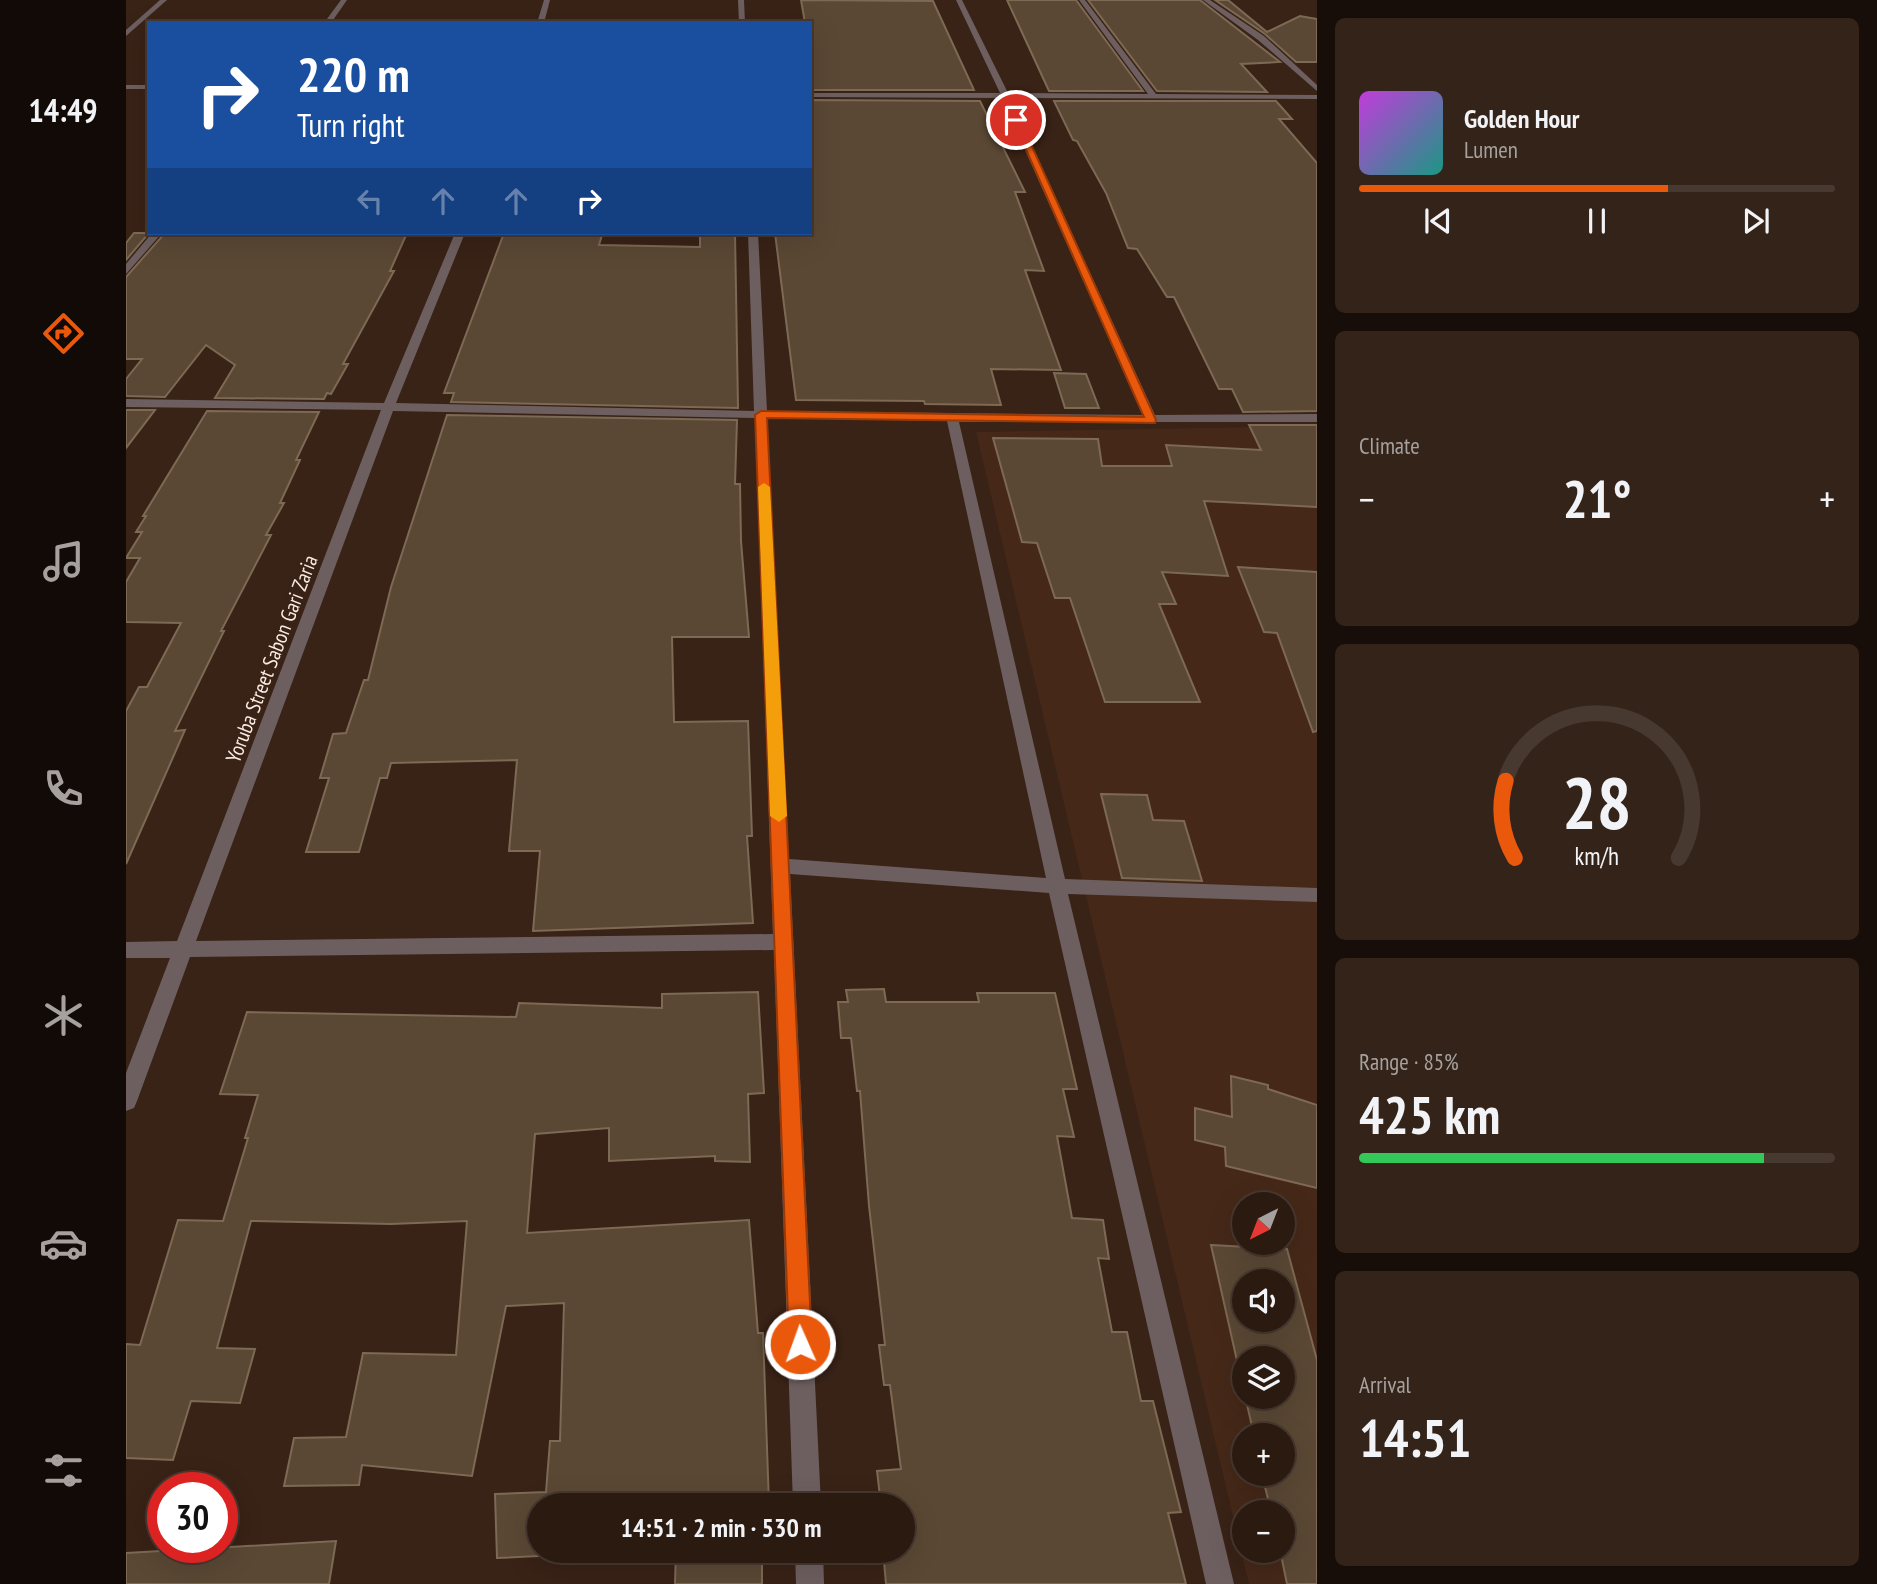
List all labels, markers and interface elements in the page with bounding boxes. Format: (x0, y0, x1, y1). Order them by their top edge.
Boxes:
text: 220 m (297, 42, 410, 106)
icon: right (182, 49, 273, 140)
text: 14:49 (28, 89, 98, 131)
pin (986, 90, 1046, 150)
icon: arrive (997, 101, 1035, 139)
text: Golden Hour (1464, 102, 1579, 135)
text: Turn right (297, 104, 405, 146)
text: Lumen (1464, 135, 1518, 164)
icon: left (351, 182, 389, 220)
icon: ahead (424, 182, 462, 220)
icon: ahead (497, 182, 535, 220)
icon: right (570, 182, 608, 220)
icon: previous (1419, 202, 1457, 240)
icon: pause (1578, 202, 1616, 240)
icon: next (1737, 202, 1775, 240)
icon: directions (39, 309, 88, 358)
text: Climate (1359, 431, 1420, 460)
text: 21° (1563, 465, 1631, 532)
text: − (1359, 474, 1375, 523)
text: + (1819, 474, 1835, 523)
icon: music (39, 537, 88, 586)
street label: Yoruba Street Sabon Gari Zaria (219, 551, 324, 766)
text: 28 (1562, 754, 1632, 848)
icon: phone (39, 764, 88, 813)
text: km/h (1575, 840, 1619, 872)
icon: climate (39, 991, 88, 1040)
text: Range · 85% (1359, 1047, 1459, 1076)
text: 425 km (1359, 1081, 1500, 1148)
north arrow (1232, 1192, 1295, 1255)
map controls (1232, 1192, 1295, 1563)
icon: car (39, 1219, 88, 1268)
button: sound (1232, 1269, 1295, 1332)
position arrow (763, 1307, 837, 1381)
button: layers (1232, 1346, 1295, 1409)
text: Arrival (1359, 1370, 1411, 1399)
text: 14:51 (1359, 1404, 1471, 1471)
button: + (1232, 1423, 1295, 1486)
icon: filters (39, 1446, 88, 1495)
speed limit sign: 30 (147, 1472, 238, 1563)
button: − (1232, 1500, 1295, 1563)
text: 14:51 · 2 min · 530 m (621, 1511, 821, 1544)

